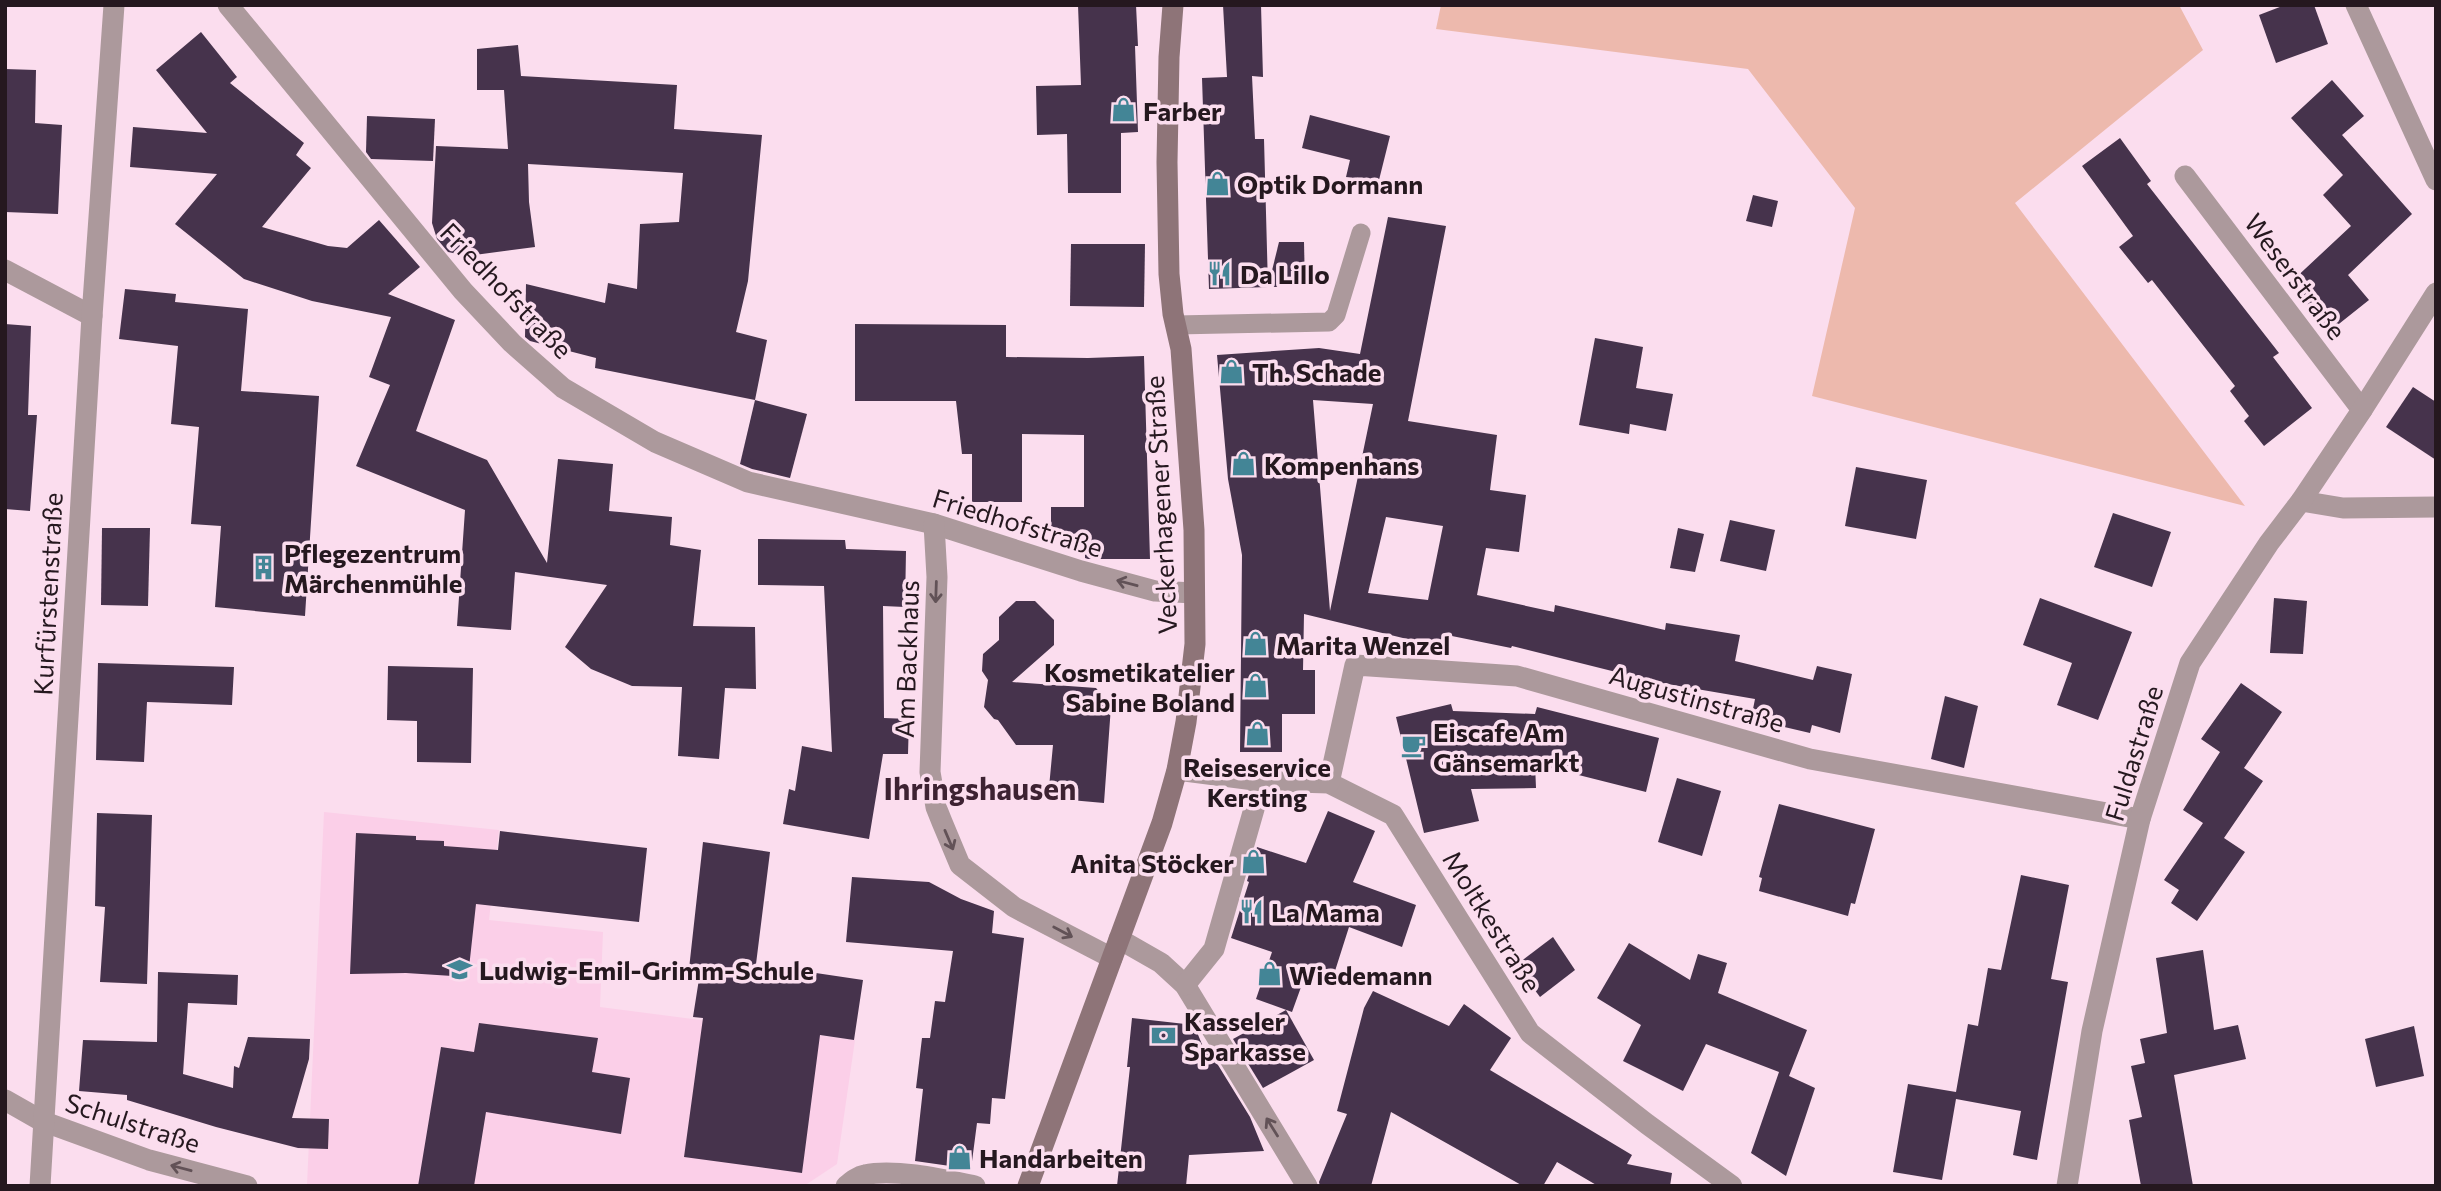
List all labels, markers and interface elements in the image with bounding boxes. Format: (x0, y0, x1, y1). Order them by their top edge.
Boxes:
place label: Farber (1143, 95, 1222, 126)
shop icon: Farber (1109, 96, 1137, 124)
place label: Optik Dormann (1237, 168, 1423, 199)
shop icon: Optik Dormann (1203, 169, 1231, 197)
street label: Weserstraße (2239, 207, 2353, 345)
street label: Friedhofstraße (435, 216, 579, 364)
place label: Da Lillo (1240, 258, 1330, 289)
restaurant icon: Da Lillo (1206, 259, 1234, 287)
place label: Th. Schade (1252, 356, 1382, 387)
shop icon: Th. Schade (1218, 357, 1246, 385)
street label: Veckerhagener Straße (1138, 375, 1182, 635)
place label: Kompenhans (1264, 449, 1419, 480)
shop icon: Kompenhans (1230, 450, 1258, 478)
street label: Friedhofstraße (929, 481, 1107, 563)
street label: Kurfürstenstraße (26, 492, 68, 696)
place label: Pflegezentrum Märchenmühle (284, 537, 462, 598)
building icon: Pflegezentrum Märchenmühle (250, 553, 278, 581)
one-way arrow (1116, 576, 1138, 589)
street label: Am Backhaus (888, 580, 924, 738)
one-way arrow (930, 580, 943, 603)
place label: Marita Wenzel (1276, 629, 1450, 660)
shop icon: Marita Wenzel (1242, 630, 1270, 658)
place label: Kosmetikatelier Sabine Boland (1044, 656, 1235, 717)
street label: Augustinstraße (1606, 658, 1788, 738)
shop icon: Kosmetikatelier Sabine Boland (1241, 672, 1269, 700)
street label: Fuldastraße (2098, 682, 2168, 824)
place label: Eiscafe Am Gänsemarkt (1433, 716, 1579, 777)
shop icon: Reiseservice Kersting (1243, 720, 1271, 748)
cafe icon: Eiscafe Am Gänsemarkt (1399, 732, 1427, 760)
place label: Reiseservice Kersting (1183, 751, 1331, 812)
district label: Ihringshausen (884, 769, 1076, 806)
one-way arrow (944, 829, 957, 851)
street label: Moltkestraße (1437, 845, 1549, 997)
place label: Anita Stöcker (1070, 847, 1234, 878)
shop icon: Anita Stöcker (1240, 848, 1268, 876)
place label: La Mama (1271, 896, 1380, 927)
restaurant icon: La Mama (1237, 897, 1265, 925)
one-way arrow (1052, 926, 1073, 940)
place label: Ludwig-Emil-Grimm-Schule (479, 954, 814, 985)
school or university icon: Ludwig-Emil-Grimm-Schule (445, 955, 473, 983)
place label: Wiedemann (1289, 959, 1433, 990)
shop icon: Wiedemann (1255, 960, 1283, 988)
place label: Kasseler Sparkasse (1184, 1005, 1306, 1066)
bank icon: Kasseler Sparkasse (1150, 1021, 1178, 1049)
street label: Schulstraße (62, 1086, 204, 1158)
one-way arrow (1265, 1118, 1279, 1138)
place label: Handarbeiten (979, 1142, 1143, 1173)
shop icon: Handarbeiten (945, 1143, 973, 1171)
one-way arrow (170, 1161, 193, 1174)

